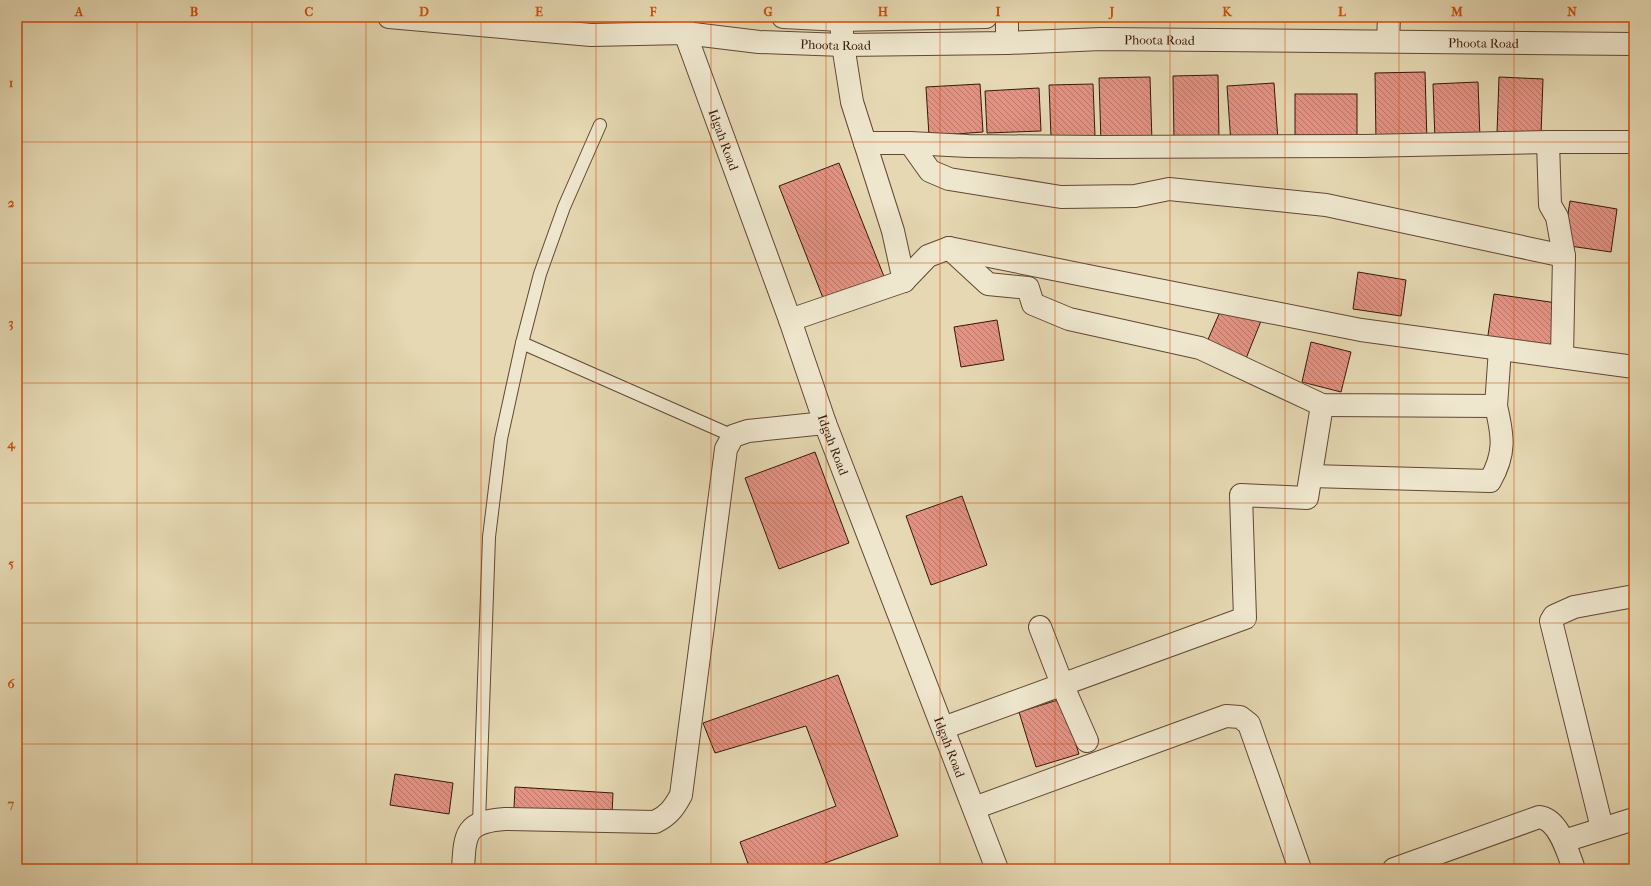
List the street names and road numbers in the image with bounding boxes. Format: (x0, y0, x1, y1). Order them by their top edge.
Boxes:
street label: Phoota Road (1124, 32, 1196, 48)
street label: Phoota Road (1448, 35, 1520, 51)
street label: Phoota Road (800, 36, 872, 53)
street label: Idgah Road (705, 107, 742, 173)
street label: Idgah Road (815, 412, 852, 478)
street label: Idgah Road (931, 714, 968, 780)

